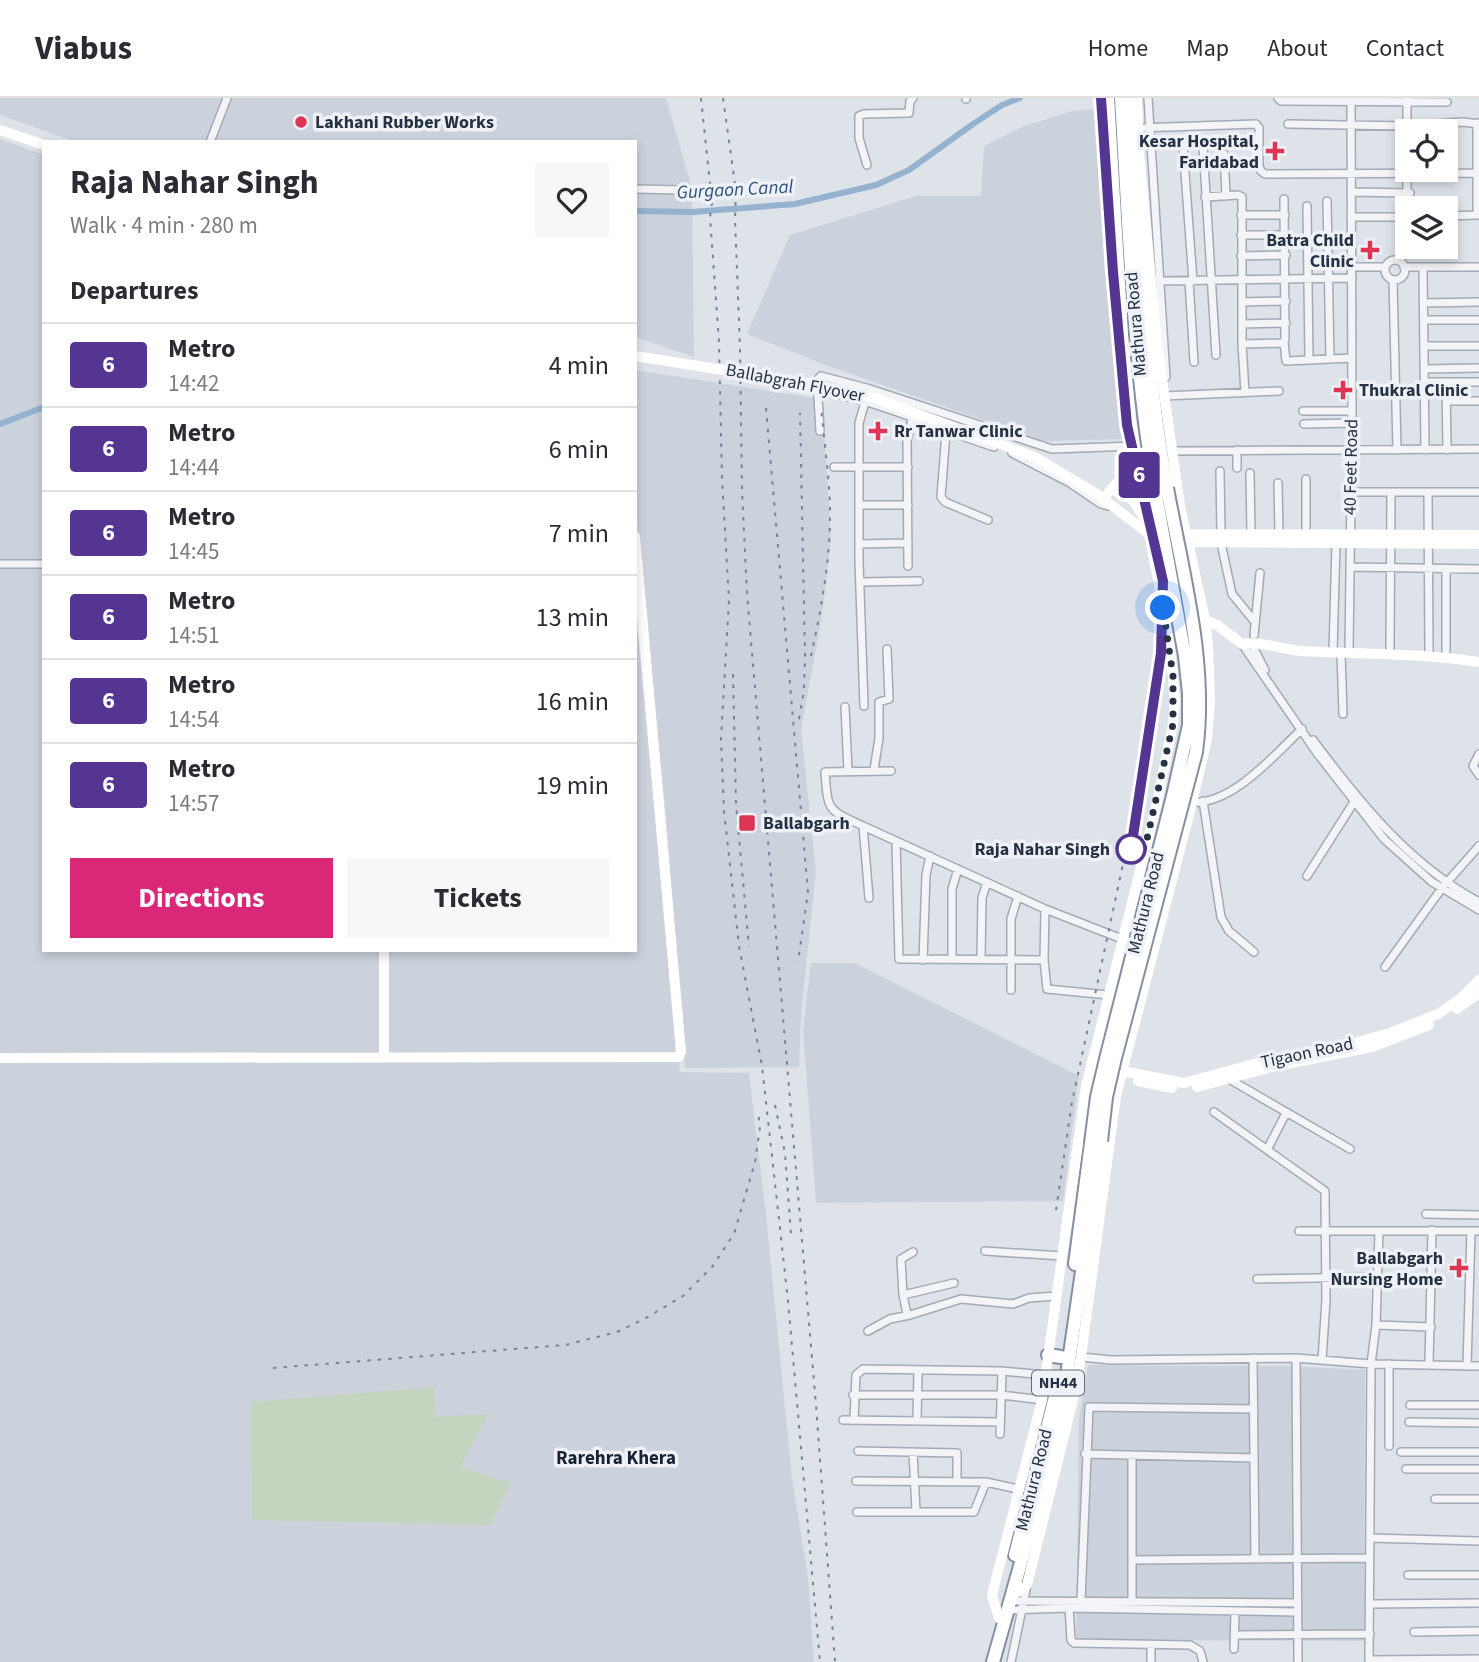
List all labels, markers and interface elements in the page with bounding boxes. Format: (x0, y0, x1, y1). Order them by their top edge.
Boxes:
text: Viabus (35, 25, 132, 72)
text: Home (1088, 31, 1148, 66)
text: Map (1186, 31, 1229, 66)
text: About (1267, 31, 1328, 66)
text: Contact (1366, 31, 1444, 66)
place label: Lakhani Rubber Works (315, 110, 494, 135)
marker: Lakhani Rubber Works (293, 114, 309, 130)
map controls (1395, 119, 1458, 259)
button: locate (1395, 119, 1458, 182)
place label: Kesar Hospital, Faridabad (1139, 129, 1259, 175)
marker: Kesar Hospital, Faridabad (1265, 141, 1285, 161)
text: Raja Nahar Singh (70, 159, 319, 206)
button: heart (535, 163, 609, 237)
water label: Gurgaon Canal (676, 173, 794, 207)
button: layers (1395, 196, 1458, 259)
text: Walk · 4 min · 280 m (70, 209, 258, 242)
place label: Batra Child Clinic (1266, 228, 1355, 274)
marker: Batra Child Clinic (1360, 240, 1380, 260)
street label: Mathura Road (1119, 271, 1153, 377)
text: Departures (70, 272, 198, 309)
text: Metro (168, 330, 236, 367)
text: 6 (102, 347, 115, 382)
text: 4 min (549, 347, 609, 384)
street label: Ballabgrah Flyover (724, 357, 867, 409)
text: 14:42 (168, 367, 219, 400)
place label: Thukral Clinic (1359, 378, 1469, 403)
marker: Thukral Clinic (1333, 380, 1353, 400)
text: Metro (168, 414, 236, 451)
place label: Rr Tanwar Clinic (894, 419, 1023, 444)
street label: 40 Feet Road (1338, 419, 1364, 515)
marker: Rr Tanwar Clinic (868, 421, 888, 441)
text: 6 (102, 431, 115, 466)
text: 6 min (549, 431, 609, 468)
text: 14:44 (168, 451, 219, 484)
line badge: 6 (1116, 452, 1162, 498)
text: 6 (1133, 457, 1145, 492)
text: Metro (168, 498, 236, 535)
text: 6 (102, 515, 115, 550)
text: 7 min (549, 515, 609, 552)
text: 14:45 (168, 535, 219, 568)
text: Metro (168, 582, 236, 619)
your location (1145, 590, 1180, 625)
text: 6 (102, 599, 115, 634)
text: 13 min (536, 599, 609, 636)
text: 14:51 (168, 619, 219, 652)
text: Metro (168, 666, 236, 703)
text: 6 (102, 683, 115, 718)
text: 16 min (536, 683, 609, 720)
text: 14:54 (168, 703, 219, 736)
text: Metro (168, 750, 236, 787)
text: 6 (102, 767, 115, 802)
text: 19 min (536, 767, 609, 804)
text: 14:57 (168, 787, 219, 820)
place label: Ballabgarh (763, 811, 850, 836)
marker: Ballabgarh (737, 813, 757, 833)
marker: Raja Nahar Singh (1116, 834, 1146, 864)
place label: Raja Nahar Singh (974, 837, 1110, 862)
street label: Mathura Road (1121, 849, 1171, 957)
button: Directions (70, 858, 333, 938)
button: Tickets (347, 858, 609, 938)
street label: Tigaon Road (1259, 1031, 1355, 1075)
place label: Ballabgarh Nursing Home (1330, 1246, 1443, 1292)
marker: Ballabgarh Nursing Home (1449, 1258, 1469, 1278)
road number: NH44 (1032, 1371, 1084, 1396)
street label: Mathura Road (1009, 1426, 1059, 1534)
district label: Rarehra Khera (556, 1445, 676, 1472)

